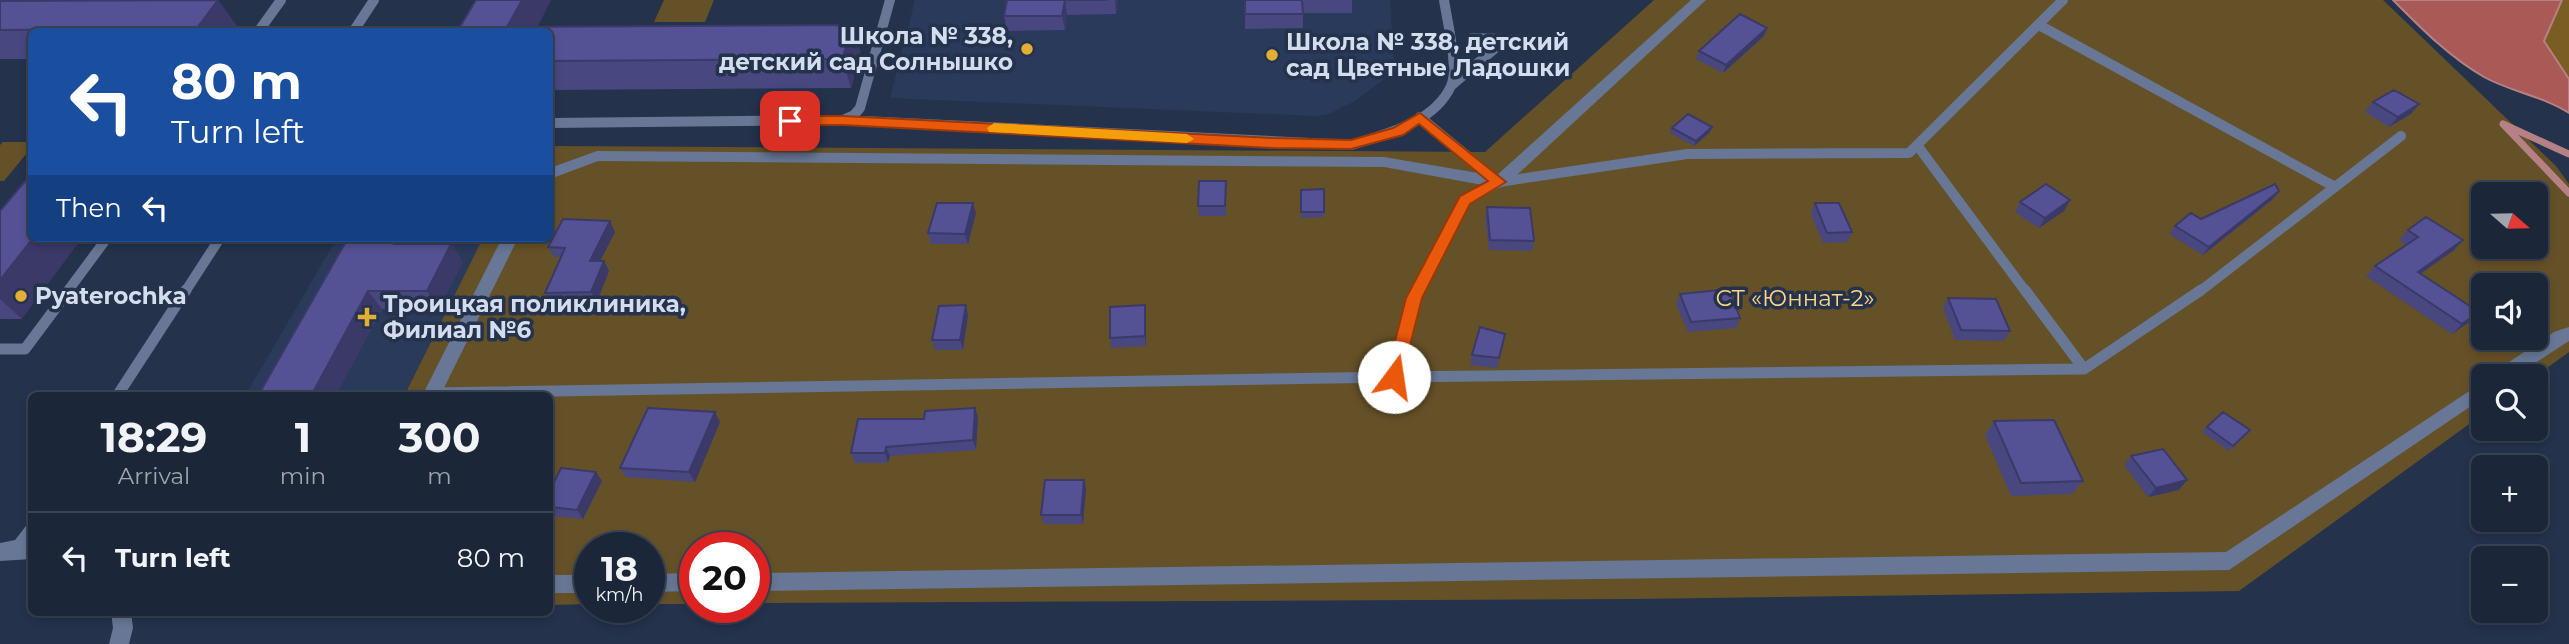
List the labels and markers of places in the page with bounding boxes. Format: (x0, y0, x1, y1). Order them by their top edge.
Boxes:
place label: Школа № 338, детский сад Солнышко (719, 22, 1013, 76)
place label: Школа № 338, детский сад Цветные Ладошки (1286, 28, 1570, 82)
marker: Школа № 338, детский сад Солнышко (1019, 41, 1035, 57)
marker: Школа № 338, детский сад Цветные Ладошки (1264, 47, 1280, 63)
pin (760, 91, 820, 151)
place label: Pyaterochka (35, 282, 187, 310)
marker: Pyaterochka (13, 288, 29, 304)
place label: Троицкая поликлиника, Филиал №6 (383, 290, 686, 344)
marker: Троицкая поликлиника, Филиал №6 (357, 307, 377, 327)

